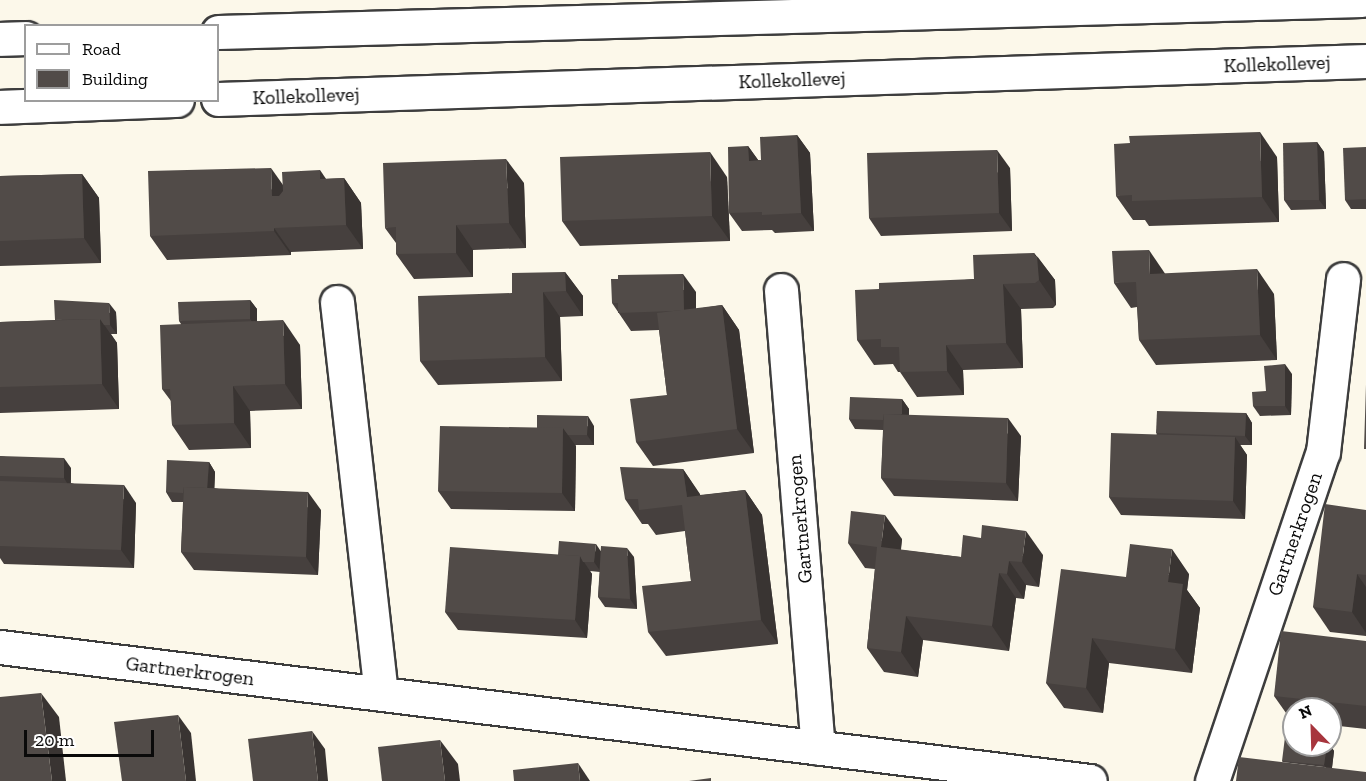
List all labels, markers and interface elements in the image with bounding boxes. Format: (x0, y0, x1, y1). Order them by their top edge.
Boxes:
legend (24, 24, 219, 102)
text: Road (82, 38, 121, 60)
street label: Kollekollevej (1223, 50, 1331, 78)
street label: Kollekollevej (738, 66, 846, 94)
text: Building (82, 68, 148, 90)
street label: Kollekollevej (252, 82, 360, 110)
street label: Gartnerkrogen (782, 454, 818, 584)
street label: Gartnerkrogen (1263, 469, 1327, 599)
street label: Gartnerkrogen (124, 651, 256, 691)
north arrow (1282, 697, 1342, 757)
text: N (1296, 701, 1315, 723)
scale bar (27, 718, 158, 756)
text: 20 m (35, 729, 74, 751)

